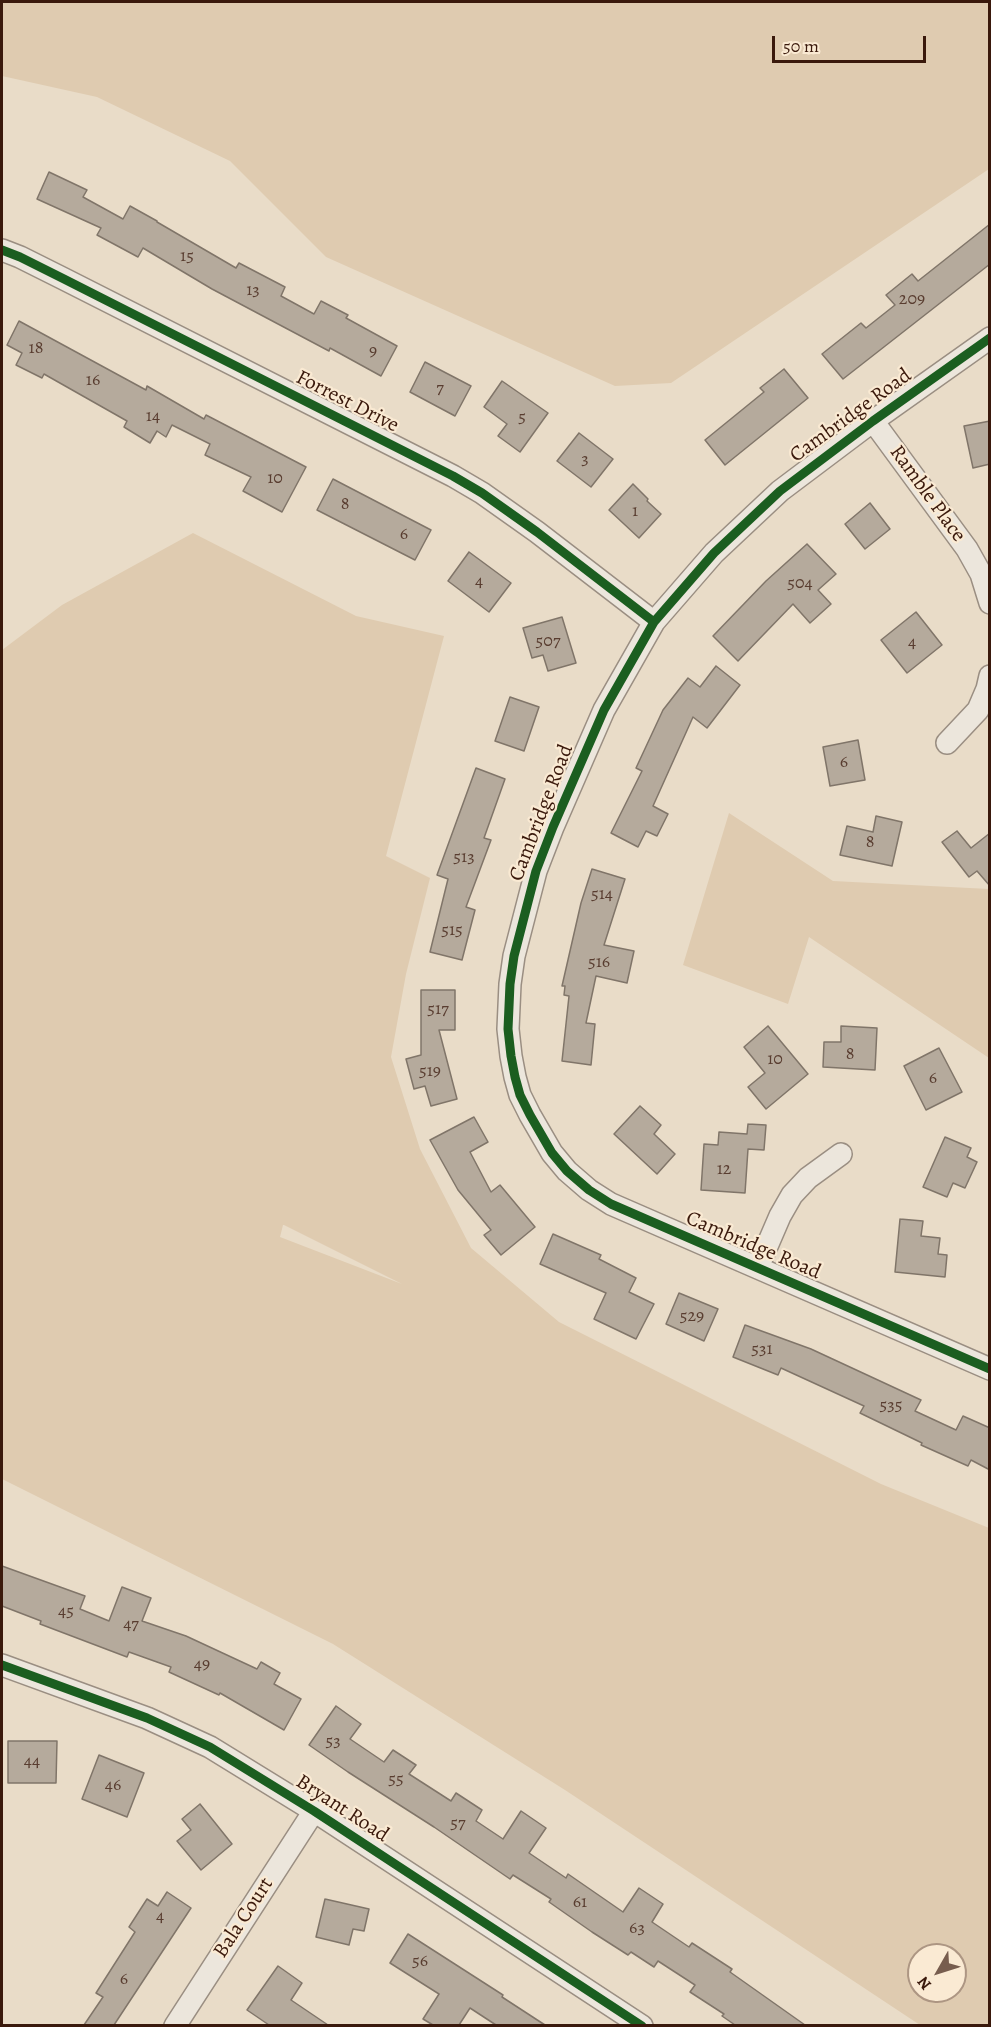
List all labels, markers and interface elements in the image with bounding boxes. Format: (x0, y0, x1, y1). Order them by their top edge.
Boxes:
scale bar (775, 24, 930, 62)
text: 50 m (783, 34, 819, 58)
house number: 15 (180, 246, 194, 268)
house number: 13 (246, 280, 260, 302)
house number: 209 (899, 289, 925, 311)
house number: 18 (29, 338, 43, 360)
house number: 9 (369, 341, 377, 363)
street label: Cambridge Road (785, 363, 917, 469)
street label: Forrest Drive (291, 365, 403, 439)
house number: 16 (86, 370, 100, 392)
house number: 7 (436, 378, 444, 400)
house number: 14 (146, 406, 160, 428)
house number: 5 (518, 407, 526, 429)
street label: Ramble Place (883, 441, 971, 547)
house number: 3 (581, 449, 589, 471)
house number: 10 (267, 468, 283, 490)
house number: 8 (341, 494, 349, 516)
house number: 1 (632, 501, 638, 523)
house number: 6 (400, 524, 408, 546)
house number: 4 (475, 571, 483, 593)
house number: 504 (787, 573, 813, 595)
house number: 507 (536, 631, 560, 653)
house number: 4 (908, 632, 916, 654)
street label: Cambridge Road (504, 741, 580, 885)
house number: 6 (840, 752, 848, 774)
house number: 8 (866, 832, 874, 854)
house number: 513 (453, 847, 475, 869)
house number: 514 (591, 884, 613, 906)
house number: 515 (441, 920, 463, 942)
house number: 516 (588, 952, 610, 974)
house number: 517 (427, 999, 449, 1021)
house number: 8 (846, 1044, 854, 1066)
house number: 10 (767, 1049, 783, 1071)
house number: 519 (419, 1061, 441, 1083)
house number: 6 (929, 1068, 937, 1090)
house number: 12 (717, 1159, 731, 1181)
street label: Cambridge Road (682, 1206, 824, 1286)
house number: 529 (680, 1306, 704, 1328)
house number: 531 (751, 1339, 773, 1361)
house number: 535 (880, 1395, 902, 1417)
house number: 45 (58, 1601, 74, 1623)
house number: 47 (123, 1614, 139, 1636)
house number: 49 (194, 1654, 210, 1676)
house number: 53 (325, 1731, 341, 1753)
house number: 44 (24, 1751, 40, 1773)
house number: 55 (388, 1769, 404, 1791)
street label: Bryant Road (291, 1770, 393, 1848)
house number: 46 (105, 1775, 121, 1797)
house number: 57 (450, 1813, 466, 1835)
street label: Bala Court (209, 1873, 279, 1963)
house number: 61 (573, 1892, 587, 1914)
house number: 4 (156, 1906, 164, 1928)
house number: 63 (629, 1918, 645, 1940)
north arrow (907, 1943, 967, 2003)
house number: 56 (412, 1951, 428, 1973)
house number: 6 (120, 1969, 128, 1991)
text: N (912, 1972, 937, 1995)

